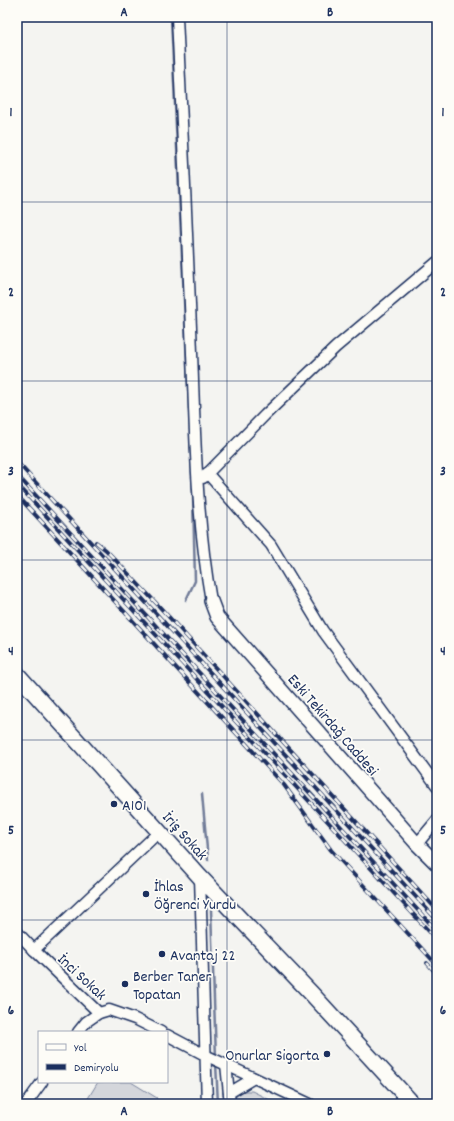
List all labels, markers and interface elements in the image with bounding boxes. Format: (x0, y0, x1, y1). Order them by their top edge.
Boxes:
text: A (120, 4, 128, 23)
text: B (327, 4, 333, 23)
text: 1 (10, 104, 13, 123)
text: 1 (442, 104, 445, 123)
text: 2 (8, 284, 14, 303)
text: 2 (440, 284, 446, 303)
text: 3 (8, 463, 14, 482)
text: 3 (440, 463, 446, 482)
text: 4 (8, 643, 14, 662)
text: 4 (440, 643, 446, 662)
street label: Eski Tekirdağ Caddesi (281, 669, 383, 782)
place label: A101 (122, 795, 146, 818)
marker: A101 (109, 799, 119, 809)
street label: İriş Sokak (156, 807, 212, 866)
text: 5 (8, 822, 14, 841)
text: 5 (440, 822, 446, 841)
place label: İhlas Öğrenci Yurdu (154, 876, 236, 917)
marker: İhlas Öğrenci Yurdu (141, 889, 151, 899)
place label: Avantaj 22 (170, 945, 236, 968)
street label: İnci Sokak (52, 949, 111, 1007)
marker: Avantaj 22 (157, 949, 167, 959)
place label: Berber Taner Topatan (133, 966, 211, 1007)
marker: Berber Taner Topatan (120, 979, 130, 989)
text: 6 (8, 1002, 15, 1021)
text: 6 (440, 1002, 447, 1021)
legend (38, 1031, 168, 1083)
text: Yol (74, 1040, 87, 1057)
place label: Onurlar Sigorta (225, 1045, 319, 1068)
marker: Onurlar Sigorta (322, 1049, 332, 1059)
text: Demiryolu (74, 1060, 119, 1077)
text: A (120, 1103, 128, 1121)
text: B (327, 1103, 333, 1121)

